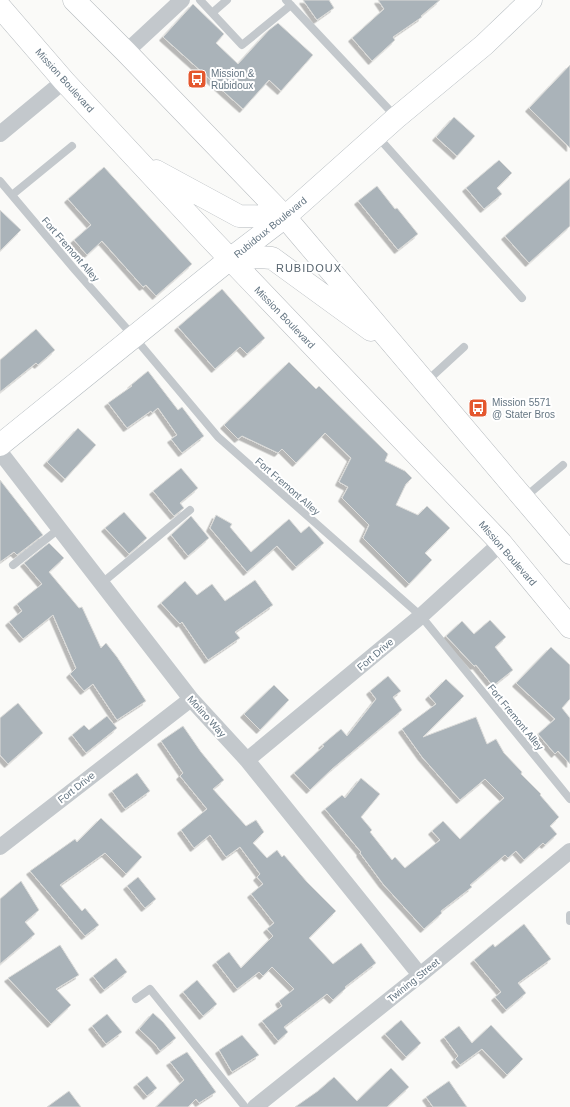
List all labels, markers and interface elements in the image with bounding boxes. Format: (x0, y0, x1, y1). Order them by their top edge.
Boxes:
street label: Mission Boulevard (33, 46, 96, 114)
bus stop icon: Mission & Rubidoux (186, 68, 208, 90)
place label: Mission & Rubidoux (211, 68, 255, 91)
street label: Rubidoux Boulevard (232, 195, 309, 260)
street label: Fort Fremont Alley (40, 215, 102, 284)
district label: RUBIDOUX (276, 262, 342, 274)
street label: Mission Boulevard (252, 284, 317, 351)
bus stop icon: Mission 5571 @ Stater Bros (467, 397, 489, 419)
place label: Mission 5571 @ Stater Bros (492, 397, 555, 420)
street label: Fort Fremont Alley (253, 455, 322, 517)
street label: Mission Boulevard (477, 519, 539, 588)
street label: Fort Drive (355, 636, 396, 673)
street label: Fort Fremont Alley (486, 682, 546, 753)
street label: Molino Way (185, 693, 228, 739)
street label: Fort Drive (56, 769, 97, 805)
street label: Twining Street (385, 956, 442, 1005)

